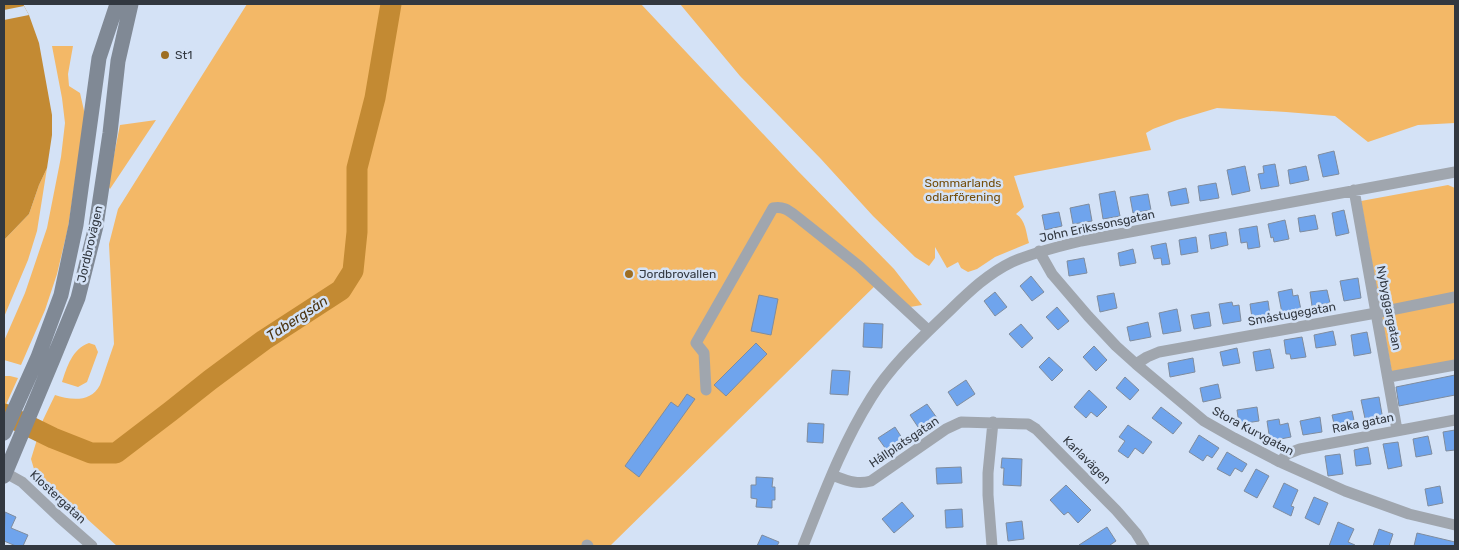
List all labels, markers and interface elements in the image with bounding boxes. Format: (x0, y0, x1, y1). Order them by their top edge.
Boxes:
place label: St1 (175, 48, 192, 62)
marker: St1 (159, 49, 171, 61)
park label: Sommarlands odlarförening (925, 176, 1001, 204)
street label: Jordbrovägen (74, 204, 106, 284)
street label: John Erikssonsgatan (1038, 207, 1156, 245)
street label: Nybyggargatan (1374, 264, 1404, 352)
place label: Jordbrovallen (639, 267, 716, 281)
marker: Jordbrovallen (623, 268, 635, 280)
water label: Tabergsån (263, 292, 331, 345)
street label: Småstugegatan (1247, 299, 1337, 329)
street label: Stora Kurvgatan (1210, 404, 1296, 458)
street label: Raka gatan (1331, 410, 1395, 436)
street label: Hållplatsgatan (867, 414, 941, 470)
street label: Karlavägen (1060, 433, 1114, 487)
street label: Klostergatan (27, 468, 89, 526)

